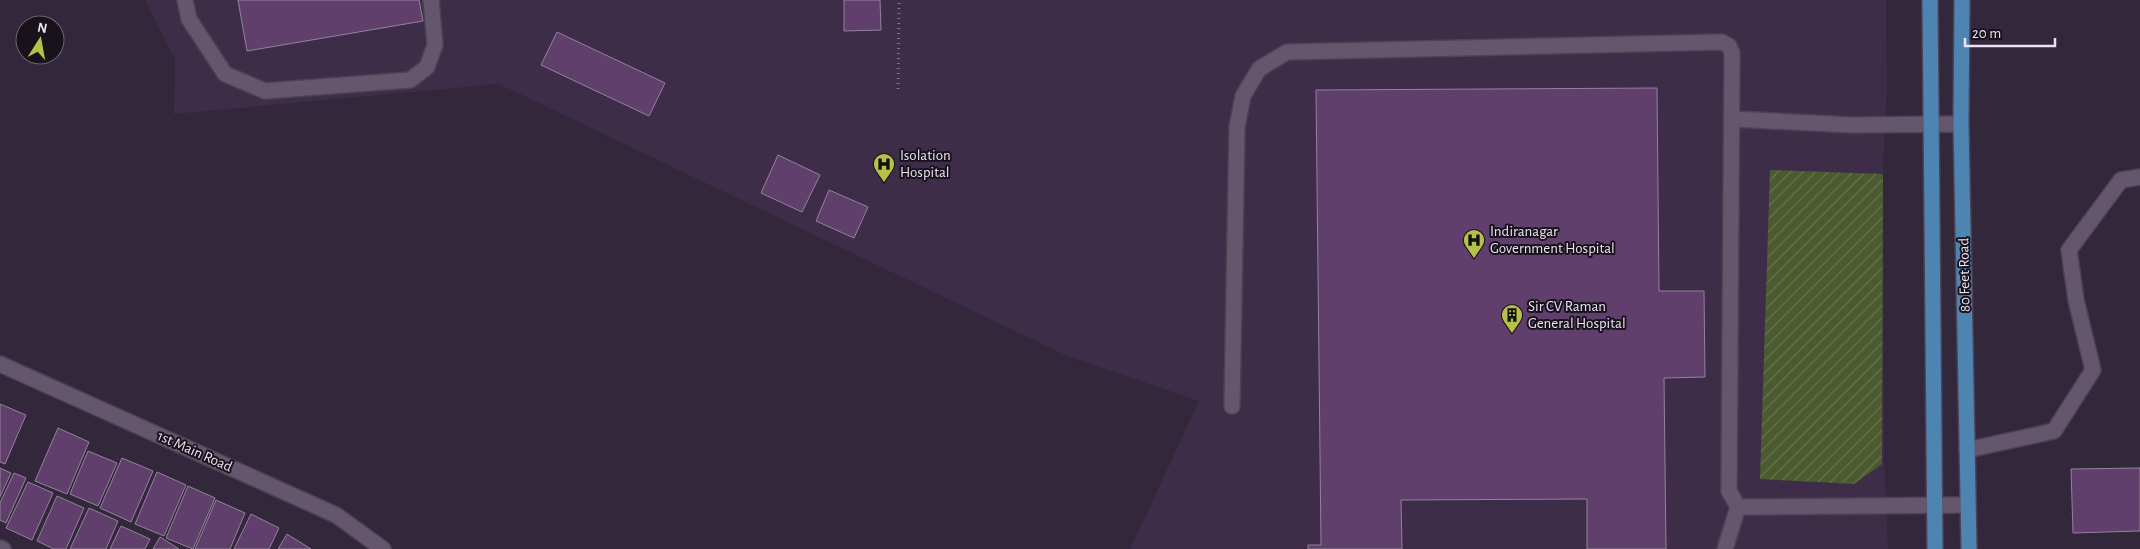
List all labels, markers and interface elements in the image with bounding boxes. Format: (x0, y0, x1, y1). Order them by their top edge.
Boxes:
north arrow (15, 15, 65, 65)
scale bar (1965, 15, 2055, 47)
text: N (36, 20, 48, 36)
text: 20 m (1972, 26, 2001, 41)
place label: Isolation Hospital (900, 148, 951, 180)
hospital icon: Isolation Hospital (872, 152, 896, 183)
place label: Indiranagar Government Hospital (1490, 224, 1615, 256)
hospital icon: Indiranagar Government Hospital (1462, 228, 1486, 259)
street label: 80 Feet Road (1956, 237, 1973, 312)
place label: Sir CV Raman General Hospital (1528, 299, 1626, 331)
building icon: Sir CV Raman General Hospital (1500, 303, 1524, 334)
street label: 1st Main Road (155, 428, 235, 475)

